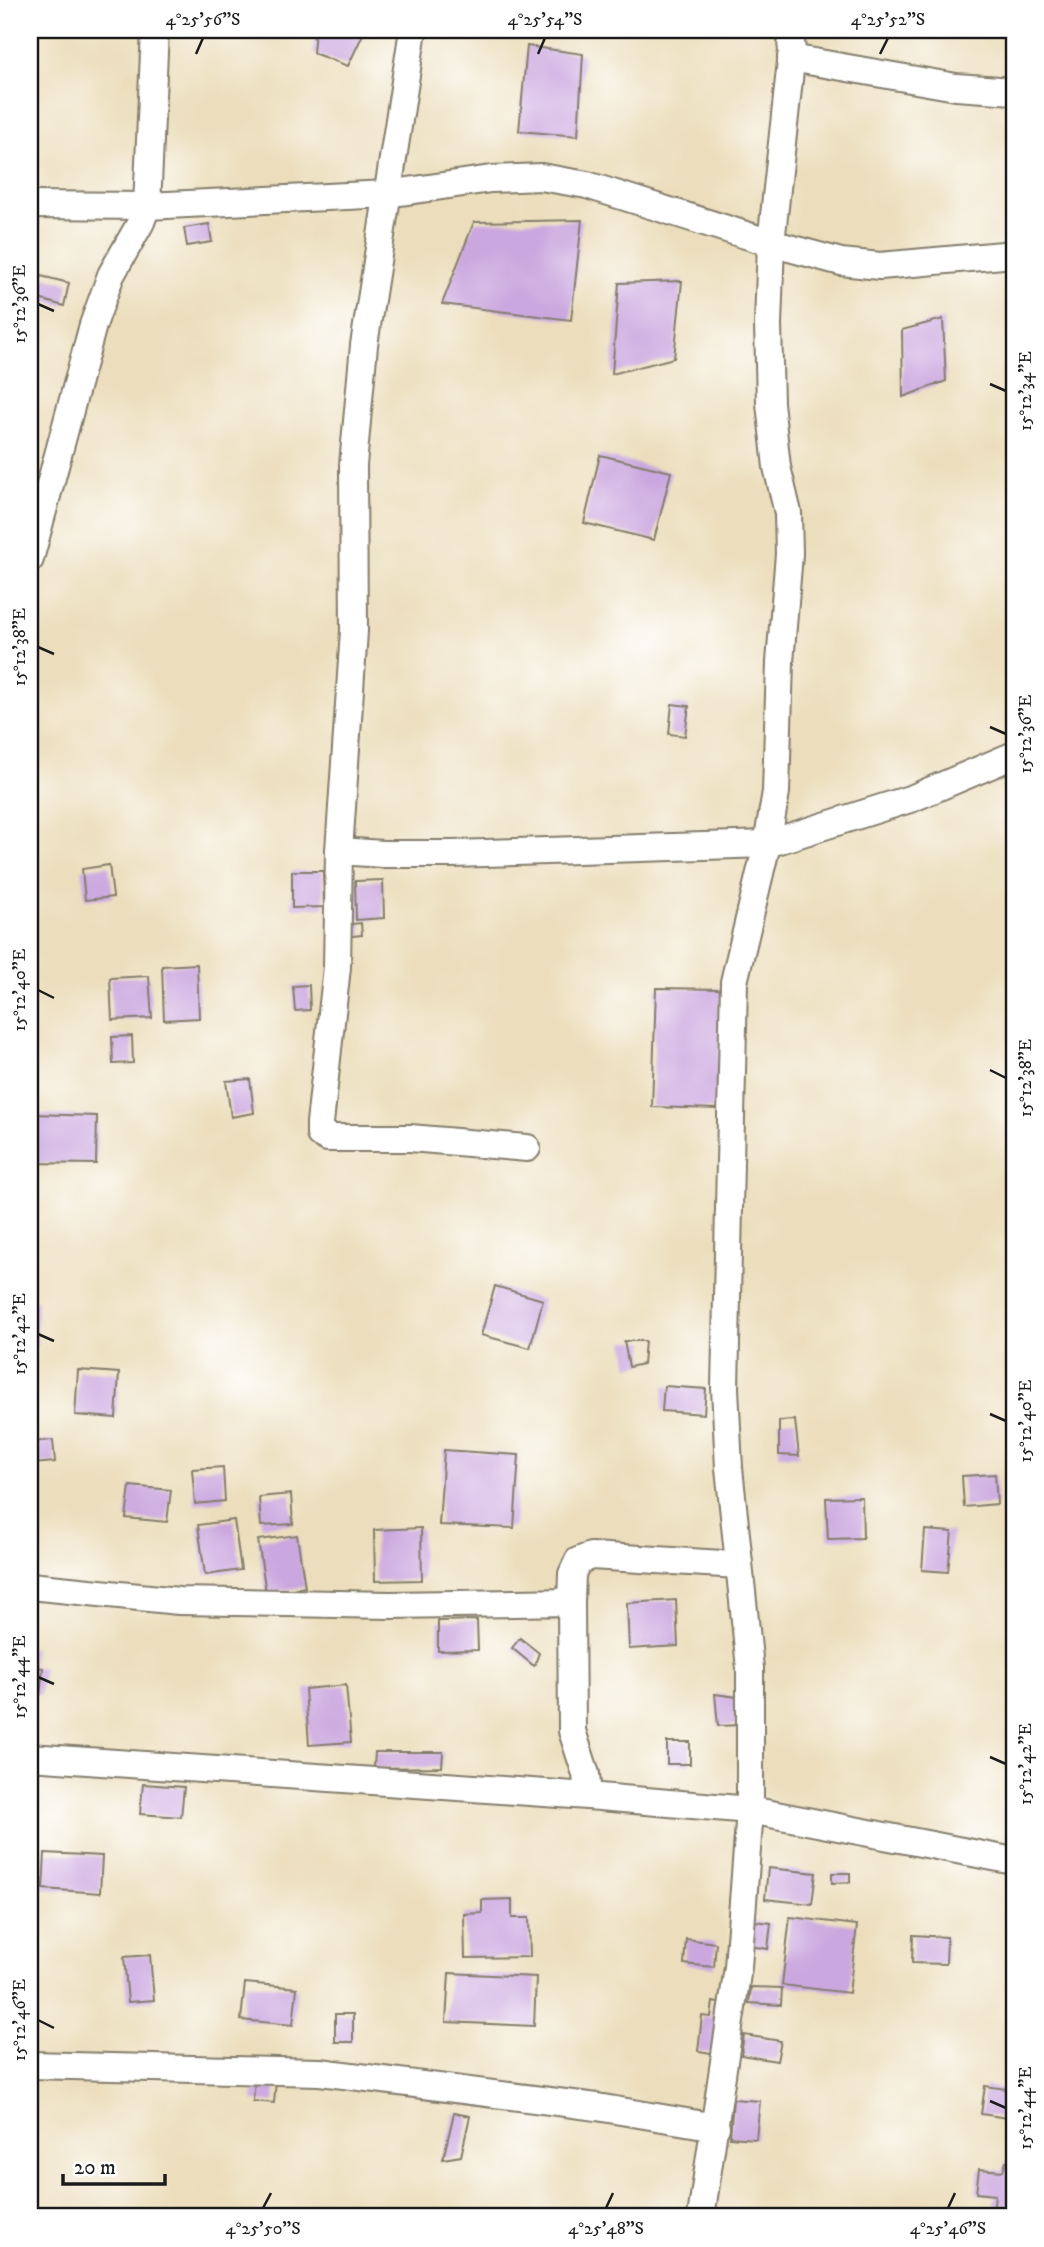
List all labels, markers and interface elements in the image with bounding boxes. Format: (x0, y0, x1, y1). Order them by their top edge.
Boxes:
text: 4°25'56"S (165, 9, 241, 31)
text: 4°25'54"S (507, 9, 583, 31)
text: 4°25'52"S (851, 9, 925, 31)
text: 15°12'36"E (9, 264, 31, 344)
text: 15°12'34"E (1015, 351, 1037, 431)
text: 15°12'38"E (9, 607, 31, 686)
text: 15°12'36"E (1015, 694, 1037, 774)
text: 15°12'40"E (9, 948, 31, 1032)
text: 15°12'38"E (1015, 1038, 1037, 1117)
text: 15°12'42"E (9, 1293, 31, 1375)
text: 15°12'40"E (1015, 1379, 1037, 1463)
text: 15°12'44"E (9, 1635, 31, 1719)
text: 15°12'42"E (1015, 1723, 1037, 1805)
text: 15°12'46"E (9, 1978, 31, 2061)
text: 15°12'44"E (1015, 2066, 1037, 2150)
scale bar (63, 2142, 164, 2186)
text: 20 m (74, 2155, 116, 2181)
text: 4°25'50"S (225, 2218, 301, 2240)
text: 4°25'48"S (568, 2218, 644, 2240)
text: 4°25'46"S (910, 2218, 986, 2240)

